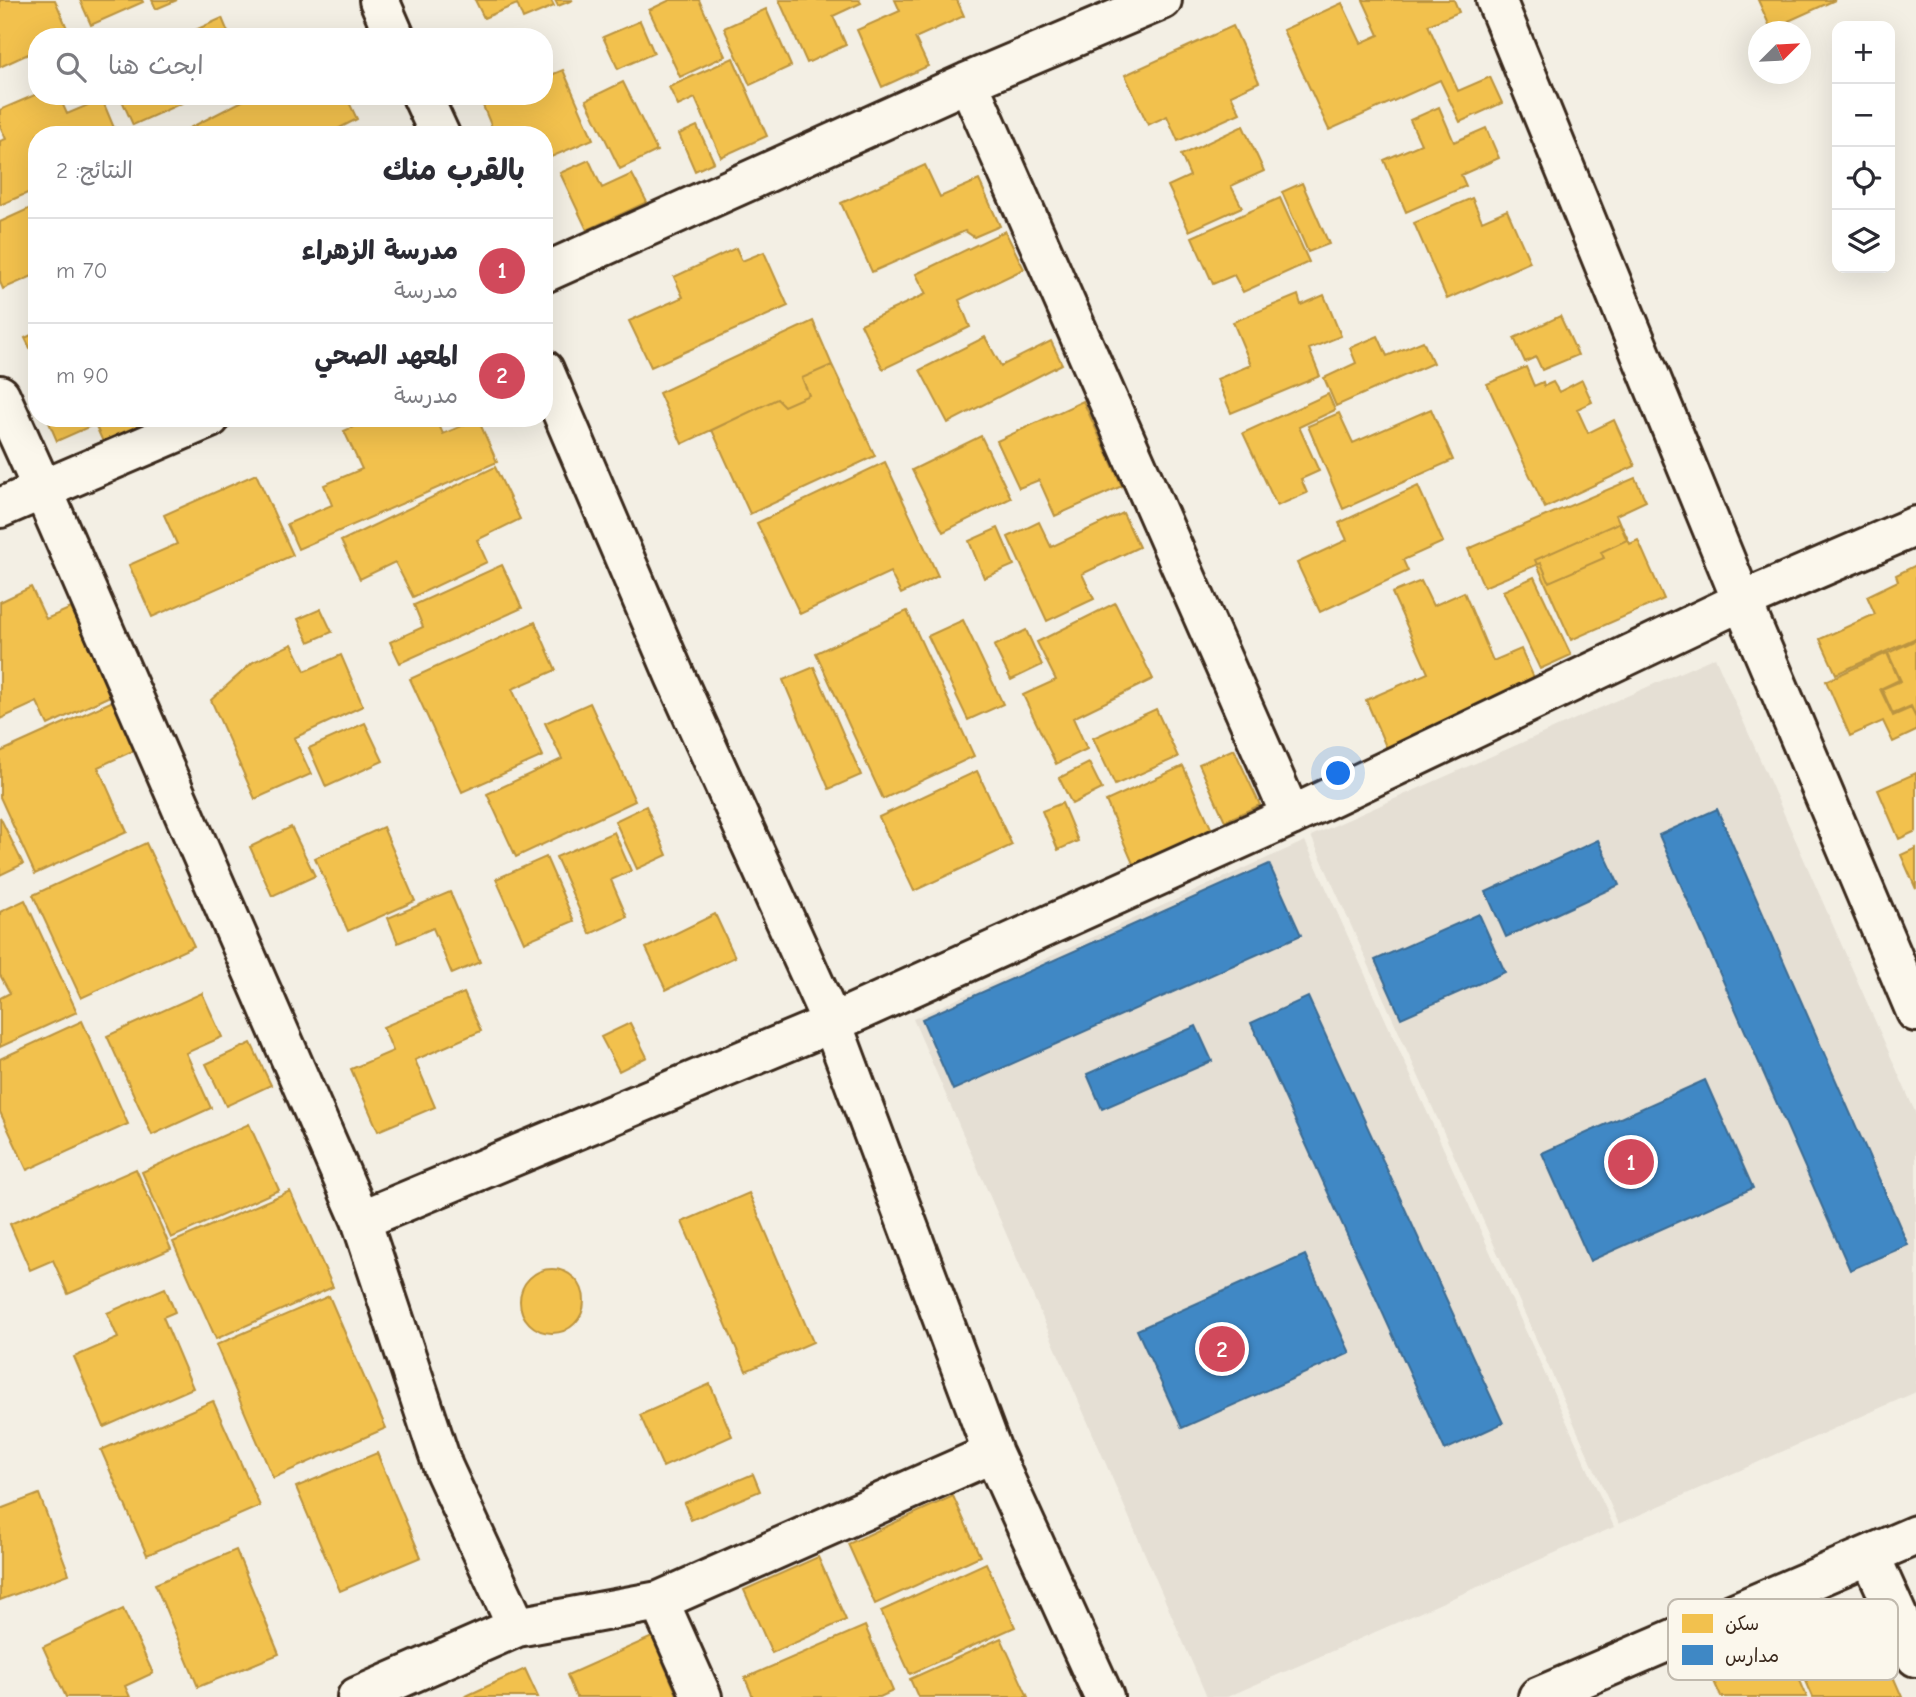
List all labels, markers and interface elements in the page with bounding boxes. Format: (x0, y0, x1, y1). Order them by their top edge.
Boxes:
north arrow (1748, 21, 1811, 84)
map controls (1832, 21, 1895, 273)
button: + (1832, 21, 1895, 84)
search box (28, 28, 553, 105)
icon: search (52, 48, 90, 86)
text: ابحث هنا (108, 51, 204, 81)
button: − (1832, 84, 1895, 147)
button: locate (1832, 147, 1895, 210)
text: بالقرب منك (383, 153, 525, 188)
text: النتائج: 2 (56, 157, 133, 184)
button: layers (1832, 210, 1895, 273)
text: مدرسة الزهراء (302, 236, 458, 266)
text: 70 m (56, 257, 108, 284)
text: 1 (497, 257, 507, 284)
text: مدرسة (394, 277, 458, 304)
text: المعهد الصحي (315, 341, 458, 371)
text: 90 m (56, 362, 109, 389)
text: 2 (496, 362, 508, 389)
text: مدرسة (394, 382, 458, 409)
your location (1321, 756, 1355, 790)
pin: 1 (1608, 1136, 1654, 1188)
pin: 2 (1199, 1323, 1245, 1375)
legend (1668, 1599, 1898, 1680)
text: سكن (1725, 1613, 1759, 1635)
text: مدارس (1725, 1645, 1779, 1667)

